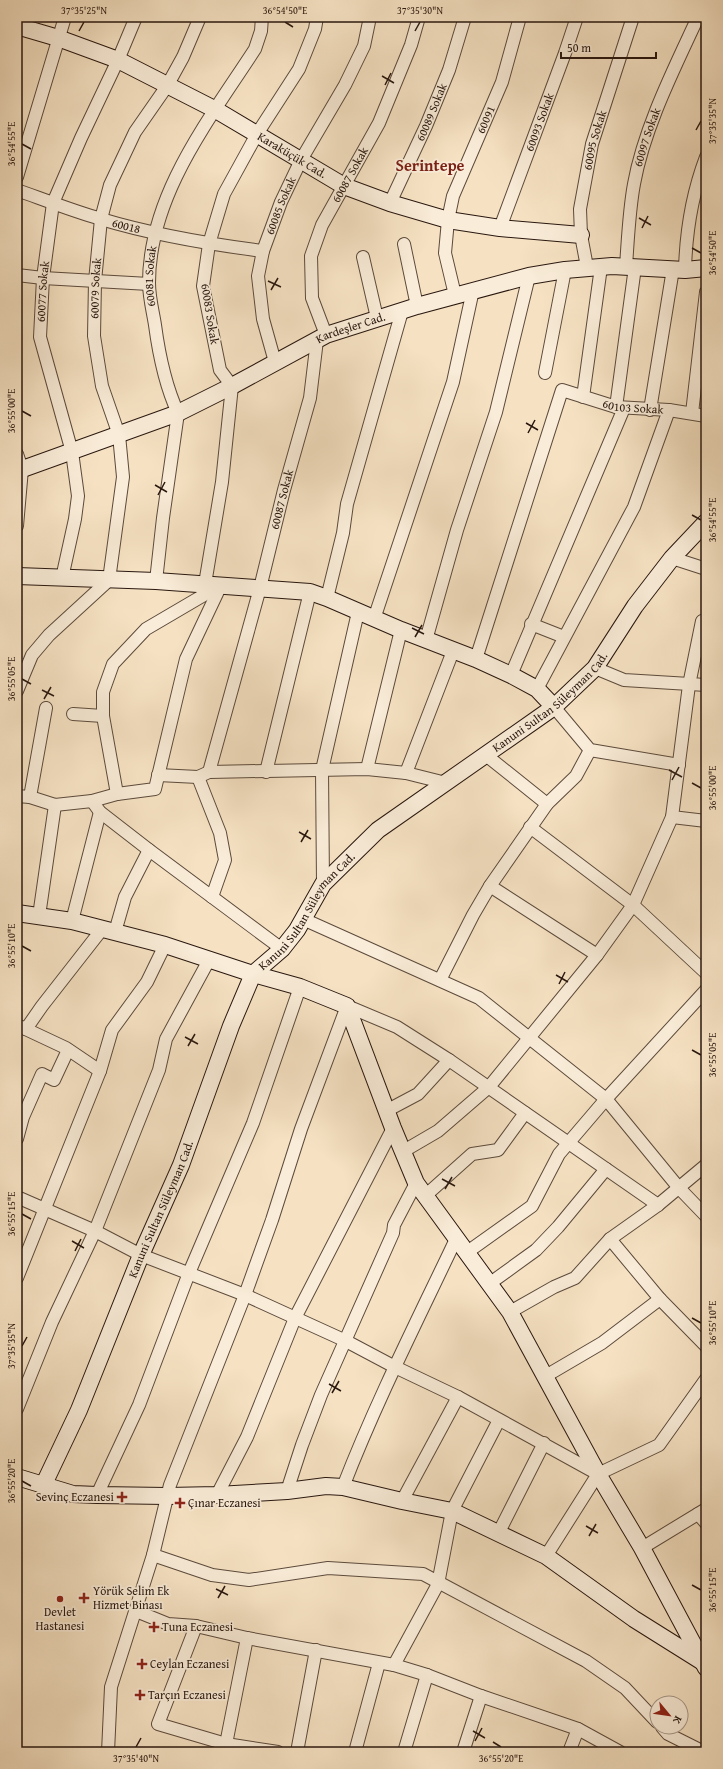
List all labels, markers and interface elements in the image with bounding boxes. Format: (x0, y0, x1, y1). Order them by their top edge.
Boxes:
text: 37°35'25"N (61, 3, 107, 18)
text: 36°54'50"E (263, 3, 307, 18)
text: 37°35'30"N (397, 3, 443, 18)
scale bar (561, 34, 656, 60)
text: 50 m (567, 39, 591, 56)
street label: 60089 Sokak (411, 79, 451, 144)
street label: 60093 Sokak (520, 89, 558, 154)
text: 37°35'35"N (705, 98, 720, 144)
street label: 60091 (472, 103, 499, 136)
street label: 60097 Sokak (629, 104, 665, 169)
street label: 60095 Sokak (578, 107, 611, 171)
text: 36°54'55"E (4, 122, 19, 166)
street label: Karaküçük Cad. (254, 127, 330, 182)
street label: 60087 Sokak (327, 143, 372, 205)
district label: Serintepe (396, 153, 465, 177)
street label: 60085 Sokak (261, 173, 300, 237)
street label: 60018 (110, 214, 143, 237)
text: 36°54'50"E (705, 231, 720, 275)
street label: 60081 Sokak (140, 243, 161, 308)
street label: 60079 Sokak (85, 256, 105, 319)
street label: 60077 Sokak (32, 259, 53, 323)
street label: 60083 Sokak (197, 282, 224, 346)
street label: Kardeşler Cad. (312, 308, 387, 347)
text: 36°55'00"E (4, 389, 19, 433)
street label: 60103 Sokak (601, 394, 665, 418)
street label: 60087 Sokak (266, 467, 298, 531)
text: 36°54'55"E (705, 498, 720, 542)
street label: Kanuni Sultan Süleyman Cad. (488, 648, 611, 756)
text: 36°55'05"E (4, 657, 19, 701)
text: 36°55'00"E (705, 766, 720, 810)
street label: Kanuni Sultan Süleyman Cad. (254, 848, 358, 974)
text: 36°55'10"E (4, 924, 19, 968)
text: 36°55'05"E (705, 1033, 720, 1077)
street label: Kanuni Sultan Süleyman Cad. (124, 1138, 197, 1280)
text: 36°55'15"E (4, 1192, 19, 1236)
text: 36°55'10"E (705, 1301, 720, 1345)
text: 37°35'35"N (4, 1323, 19, 1369)
text: 36°55'20"E (4, 1459, 19, 1503)
place label: Sevinç Eczanesi (36, 1488, 115, 1505)
marker: Sevinç Eczanesi (117, 1492, 127, 1502)
place label: Çınar Eczanesi (188, 1494, 261, 1511)
marker: Çınar Eczanesi (175, 1498, 185, 1508)
text: 36°55'15"E (705, 1568, 720, 1612)
place label: Yörük Selim Ek Hizmet Binası (93, 1582, 170, 1613)
marker: Yörük Selim Ek Hizmet Binası (78, 1592, 90, 1604)
marker: Devlet Hastanesi (55, 1594, 65, 1604)
place label: Devlet Hastanesi (36, 1603, 85, 1634)
place label: Tuna Eczanesi (162, 1618, 234, 1635)
marker: Tuna Eczanesi (149, 1622, 159, 1632)
place label: Ceylan Eczanesi (150, 1655, 230, 1672)
marker: Ceylan Eczanesi (137, 1659, 147, 1669)
place label: Tarçın Eczanesi (148, 1686, 226, 1703)
marker: Tarçın Eczanesi (135, 1690, 145, 1700)
north arrow (649, 1695, 689, 1735)
text: K (669, 1713, 686, 1727)
text: 37°35'40"N (113, 1751, 159, 1766)
text: 36°55'20"E (479, 1751, 523, 1766)

